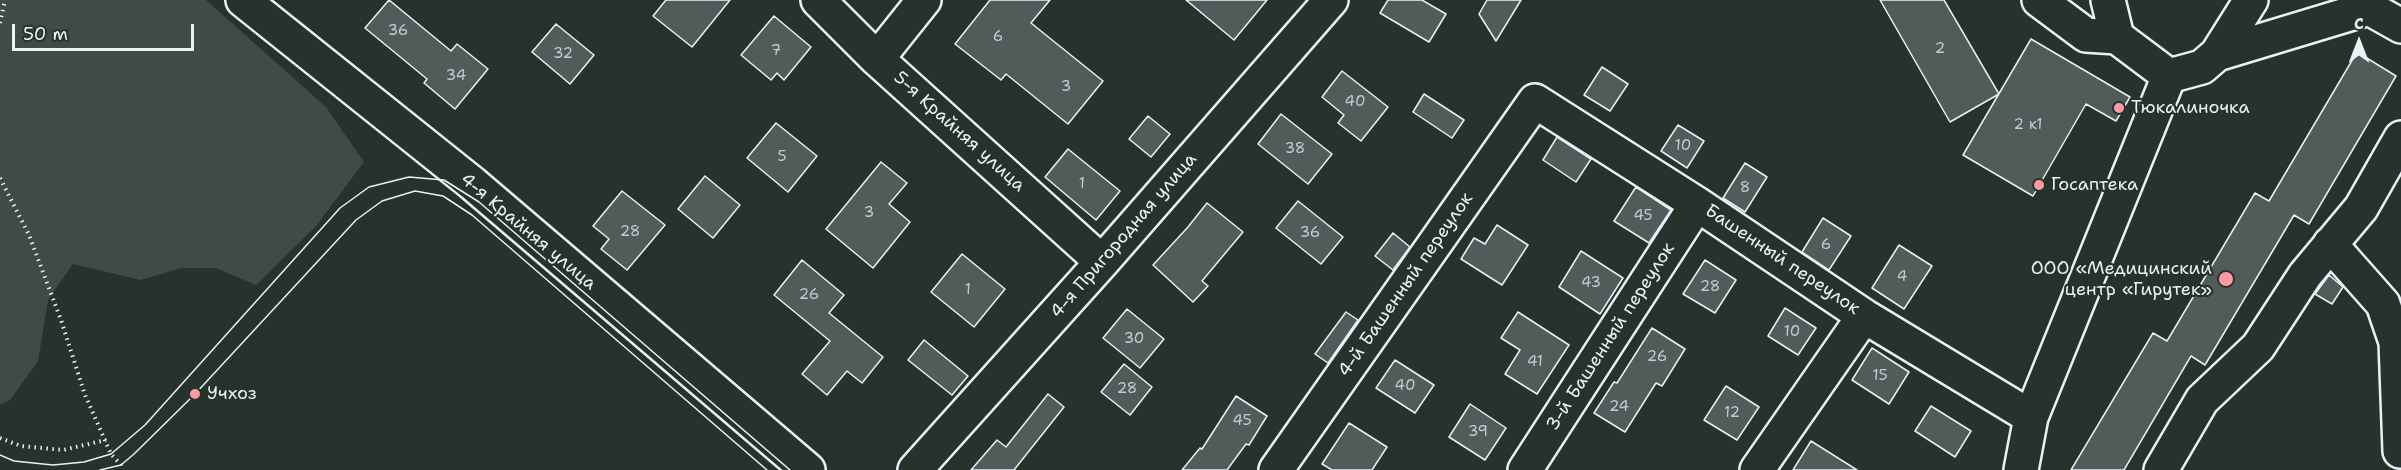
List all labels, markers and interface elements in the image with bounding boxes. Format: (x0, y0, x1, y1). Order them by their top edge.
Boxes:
scale bar (15, 12, 196, 50)
north arrow (2329, 12, 2389, 72)
text: С (2354, 13, 2364, 34)
text: 50 m (23, 22, 68, 46)
house number: 36 (388, 22, 408, 40)
house number: 6 (993, 28, 1003, 46)
house number: 2 (1935, 40, 1945, 58)
house number: 7 (771, 42, 781, 60)
house number: 32 (553, 45, 573, 63)
house number: 34 (446, 67, 466, 85)
street label: 5-я Крайняя улица (889, 67, 1029, 197)
house number: 3 (1061, 78, 1071, 96)
house number: 40 (1345, 93, 1365, 111)
place label: Тюкалиночка (2131, 97, 2250, 119)
marker: Тюкалиночка (2112, 101, 2126, 115)
house number: 2 к1 (2014, 116, 2042, 134)
house number: 10 (1675, 137, 1691, 155)
house number: 38 (1285, 140, 1305, 158)
house number: 5 (777, 148, 787, 166)
street label: 4-я Пригородная улица (1046, 149, 1202, 323)
street label: 4-я Крайняя улица (456, 169, 600, 295)
place label: Госаптека (2051, 174, 2138, 196)
house number: 1 (1079, 175, 1085, 193)
marker: Госаптека (2032, 178, 2046, 192)
house number: 8 (1740, 179, 1750, 197)
street label: 4-й Башенный переулок (1334, 189, 1478, 381)
street label: Башенный переулок (1701, 200, 1863, 320)
house number: 3 (864, 204, 874, 222)
house number: 45 (1633, 207, 1653, 225)
house number: 28 (620, 223, 640, 241)
house number: 36 (1300, 224, 1320, 242)
house number: 6 (1821, 236, 1831, 254)
street label: 3-й Башенный переулок (1542, 239, 1680, 435)
place label: ООО «Медицинский центр «Гирутек» (2031, 258, 2212, 300)
house number: 4 (1897, 268, 1907, 286)
marker: ООО «Медицинский центр «Гирутек» (2217, 270, 2235, 288)
house number: 43 (1581, 274, 1601, 292)
house number: 28 (1700, 278, 1720, 296)
house number: 1 (965, 281, 971, 299)
house number: 26 (799, 286, 819, 304)
house number: 10 (1784, 323, 1800, 341)
house number: 30 (1124, 330, 1144, 348)
house number: 26 (1647, 348, 1667, 366)
house number: 41 (1527, 353, 1543, 371)
house number: 15 (1872, 367, 1888, 385)
house number: 40 (1395, 377, 1415, 395)
house number: 28 (1117, 380, 1137, 398)
place label: Учхоз (207, 383, 257, 405)
marker: Учхоз (188, 387, 202, 401)
house number: 24 (1609, 398, 1629, 416)
house number: 12 (1724, 404, 1740, 422)
house number: 45 (1232, 412, 1252, 430)
house number: 39 (1468, 423, 1488, 441)

